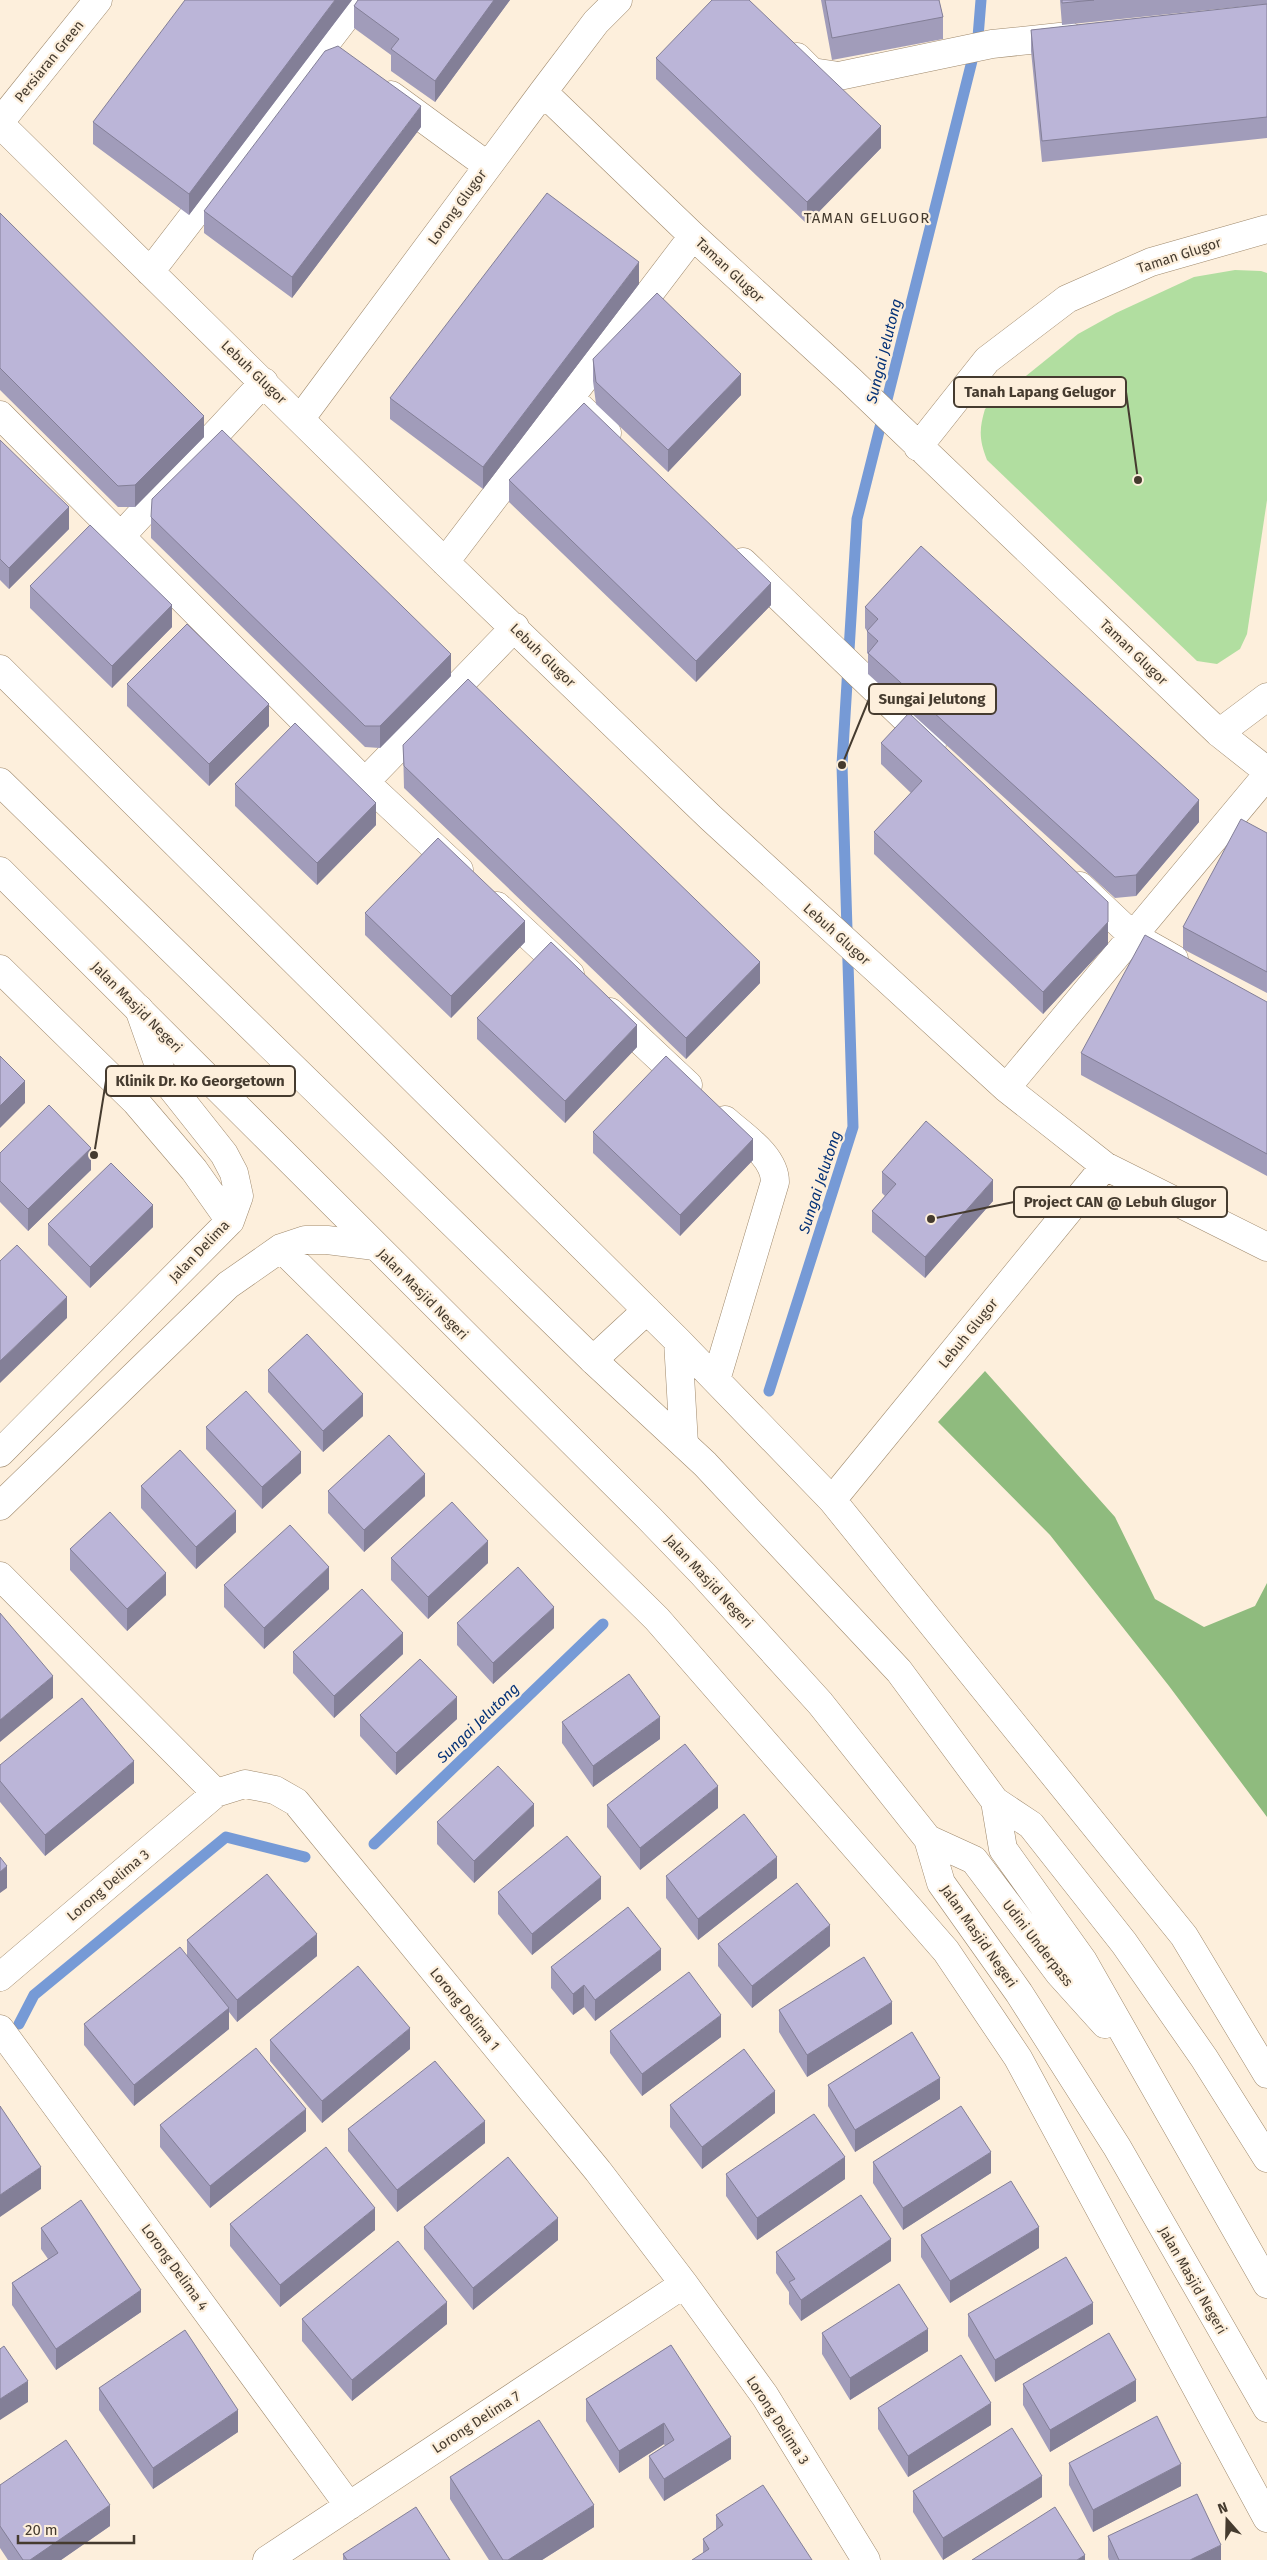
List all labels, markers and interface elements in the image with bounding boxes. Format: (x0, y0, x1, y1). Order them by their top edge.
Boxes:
street label: Persiaran Green (11, 17, 88, 106)
street label: Lorong Glugor (424, 166, 491, 248)
district label: TAMAN GELUGOR (804, 209, 930, 227)
street label: Taman Glugor (692, 234, 768, 307)
street label: Taman Glugor (1135, 234, 1224, 277)
water label: Sungai Jelutong (862, 297, 906, 406)
street label: Lebuh Glugor (217, 337, 290, 408)
callout: Tanah Lapang Gelugor (954, 377, 1126, 407)
text: Tanah Lapang Gelugor (964, 383, 1117, 401)
street label: Taman Glugor (1096, 616, 1171, 689)
street label: Lebuh Glugor (506, 620, 579, 691)
callout: Sungai Jelutong (869, 684, 996, 714)
text: Sungai Jelutong (878, 690, 986, 708)
street label: Lebuh Glugor (800, 900, 874, 969)
street label: Jalan Masjid Negeri (88, 958, 186, 1056)
callout: Klinik Dr. Ko Georgetown (106, 1066, 295, 1096)
text: Klinik Dr. Ko Georgetown (115, 1072, 285, 1090)
water label: Sungai Jelutong (795, 1128, 845, 1237)
callout: Project CAN @ Lebuh Glugor (1014, 1187, 1227, 1217)
text: Project CAN @ Lebuh Glugor (1024, 1193, 1217, 1211)
street label: Jalan Delima (166, 1217, 233, 1286)
street label: Jalan Masjid Negeri (374, 1245, 472, 1343)
street label: Lebuh Glugor (935, 1295, 1002, 1371)
street label: Jalan Masjid Negeri (661, 1531, 756, 1632)
water label: Sungai Jelutong (433, 1679, 523, 1767)
street label: Lorong Delima 3 (64, 1846, 153, 1925)
street label: Jalan Masjid Negeri (937, 1882, 1020, 1991)
street label: Udini Underpass (999, 1897, 1077, 1990)
street label: Lorong Delima 1 (426, 1965, 503, 2054)
street label: Lorong Delima 4 (138, 2221, 212, 2314)
street label: Jalan Masjid Negeri (1155, 2223, 1230, 2337)
street label: Lorong Delima 3 (743, 2373, 813, 2468)
street label: Lorong Delima 7 (429, 2388, 523, 2457)
north arrow (1202, 2495, 1252, 2545)
text: N (1215, 2499, 1230, 2518)
scale bar (18, 2512, 134, 2544)
text: 20 m (25, 2521, 58, 2539)

